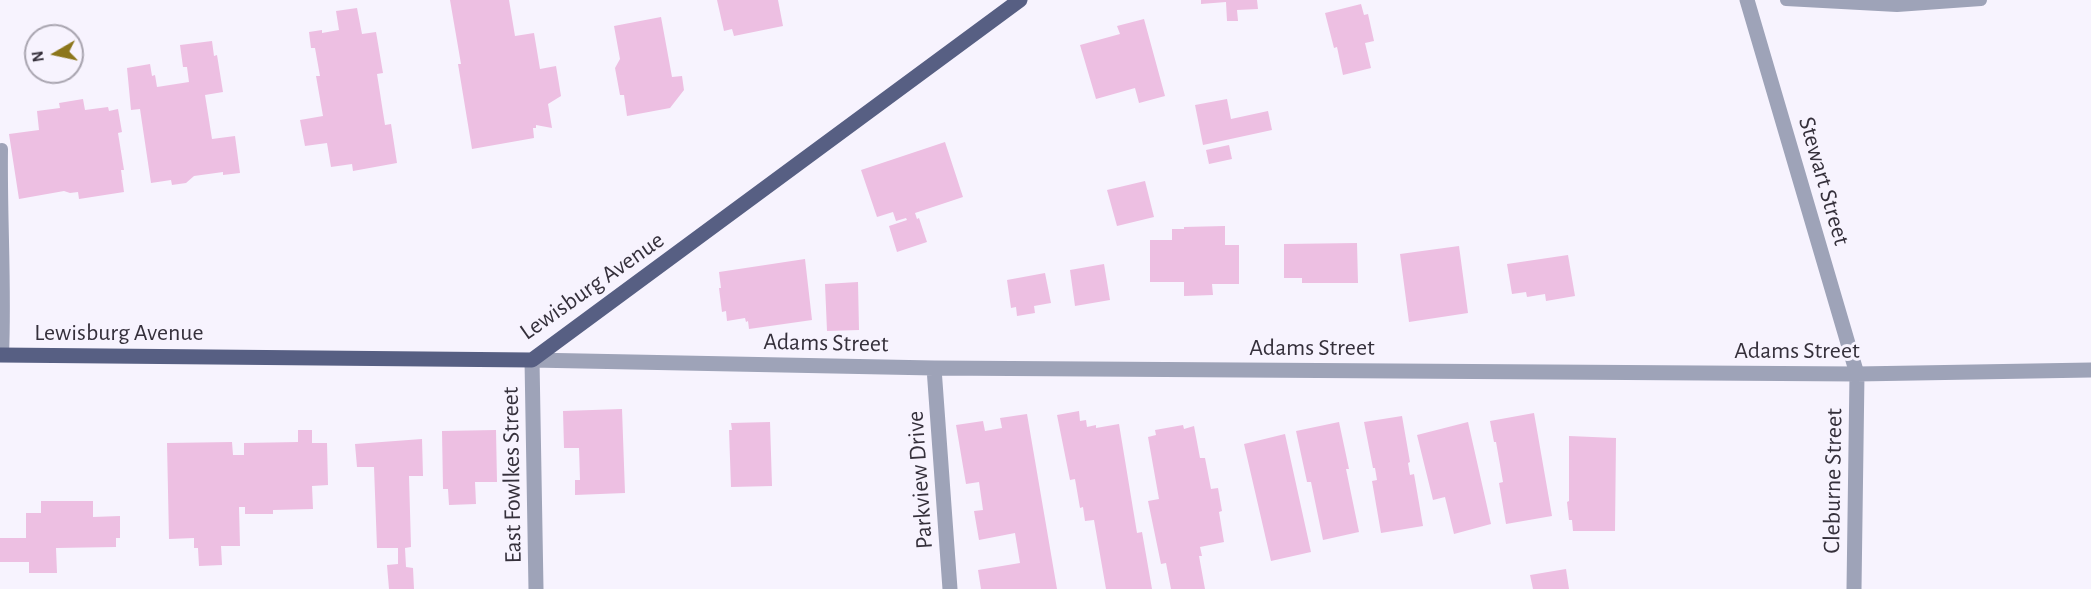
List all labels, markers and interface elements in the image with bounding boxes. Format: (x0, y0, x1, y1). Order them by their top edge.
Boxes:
north arrow (24, 24, 84, 84)
text: N (29, 50, 47, 63)
street label: Stewart Street (1792, 113, 1856, 249)
street label: Lewisburg Avenue (514, 226, 670, 346)
street label: Lewisburg Avenue (34, 319, 204, 347)
street label: Adams Street (763, 328, 889, 358)
street label: Adams Street (1249, 334, 1375, 362)
street label: Adams Street (1734, 337, 1860, 365)
street label: East Fowlkes Street (496, 386, 528, 564)
street label: Cleburne Street (1817, 408, 1849, 554)
street label: Parkview Drive (901, 410, 939, 550)

